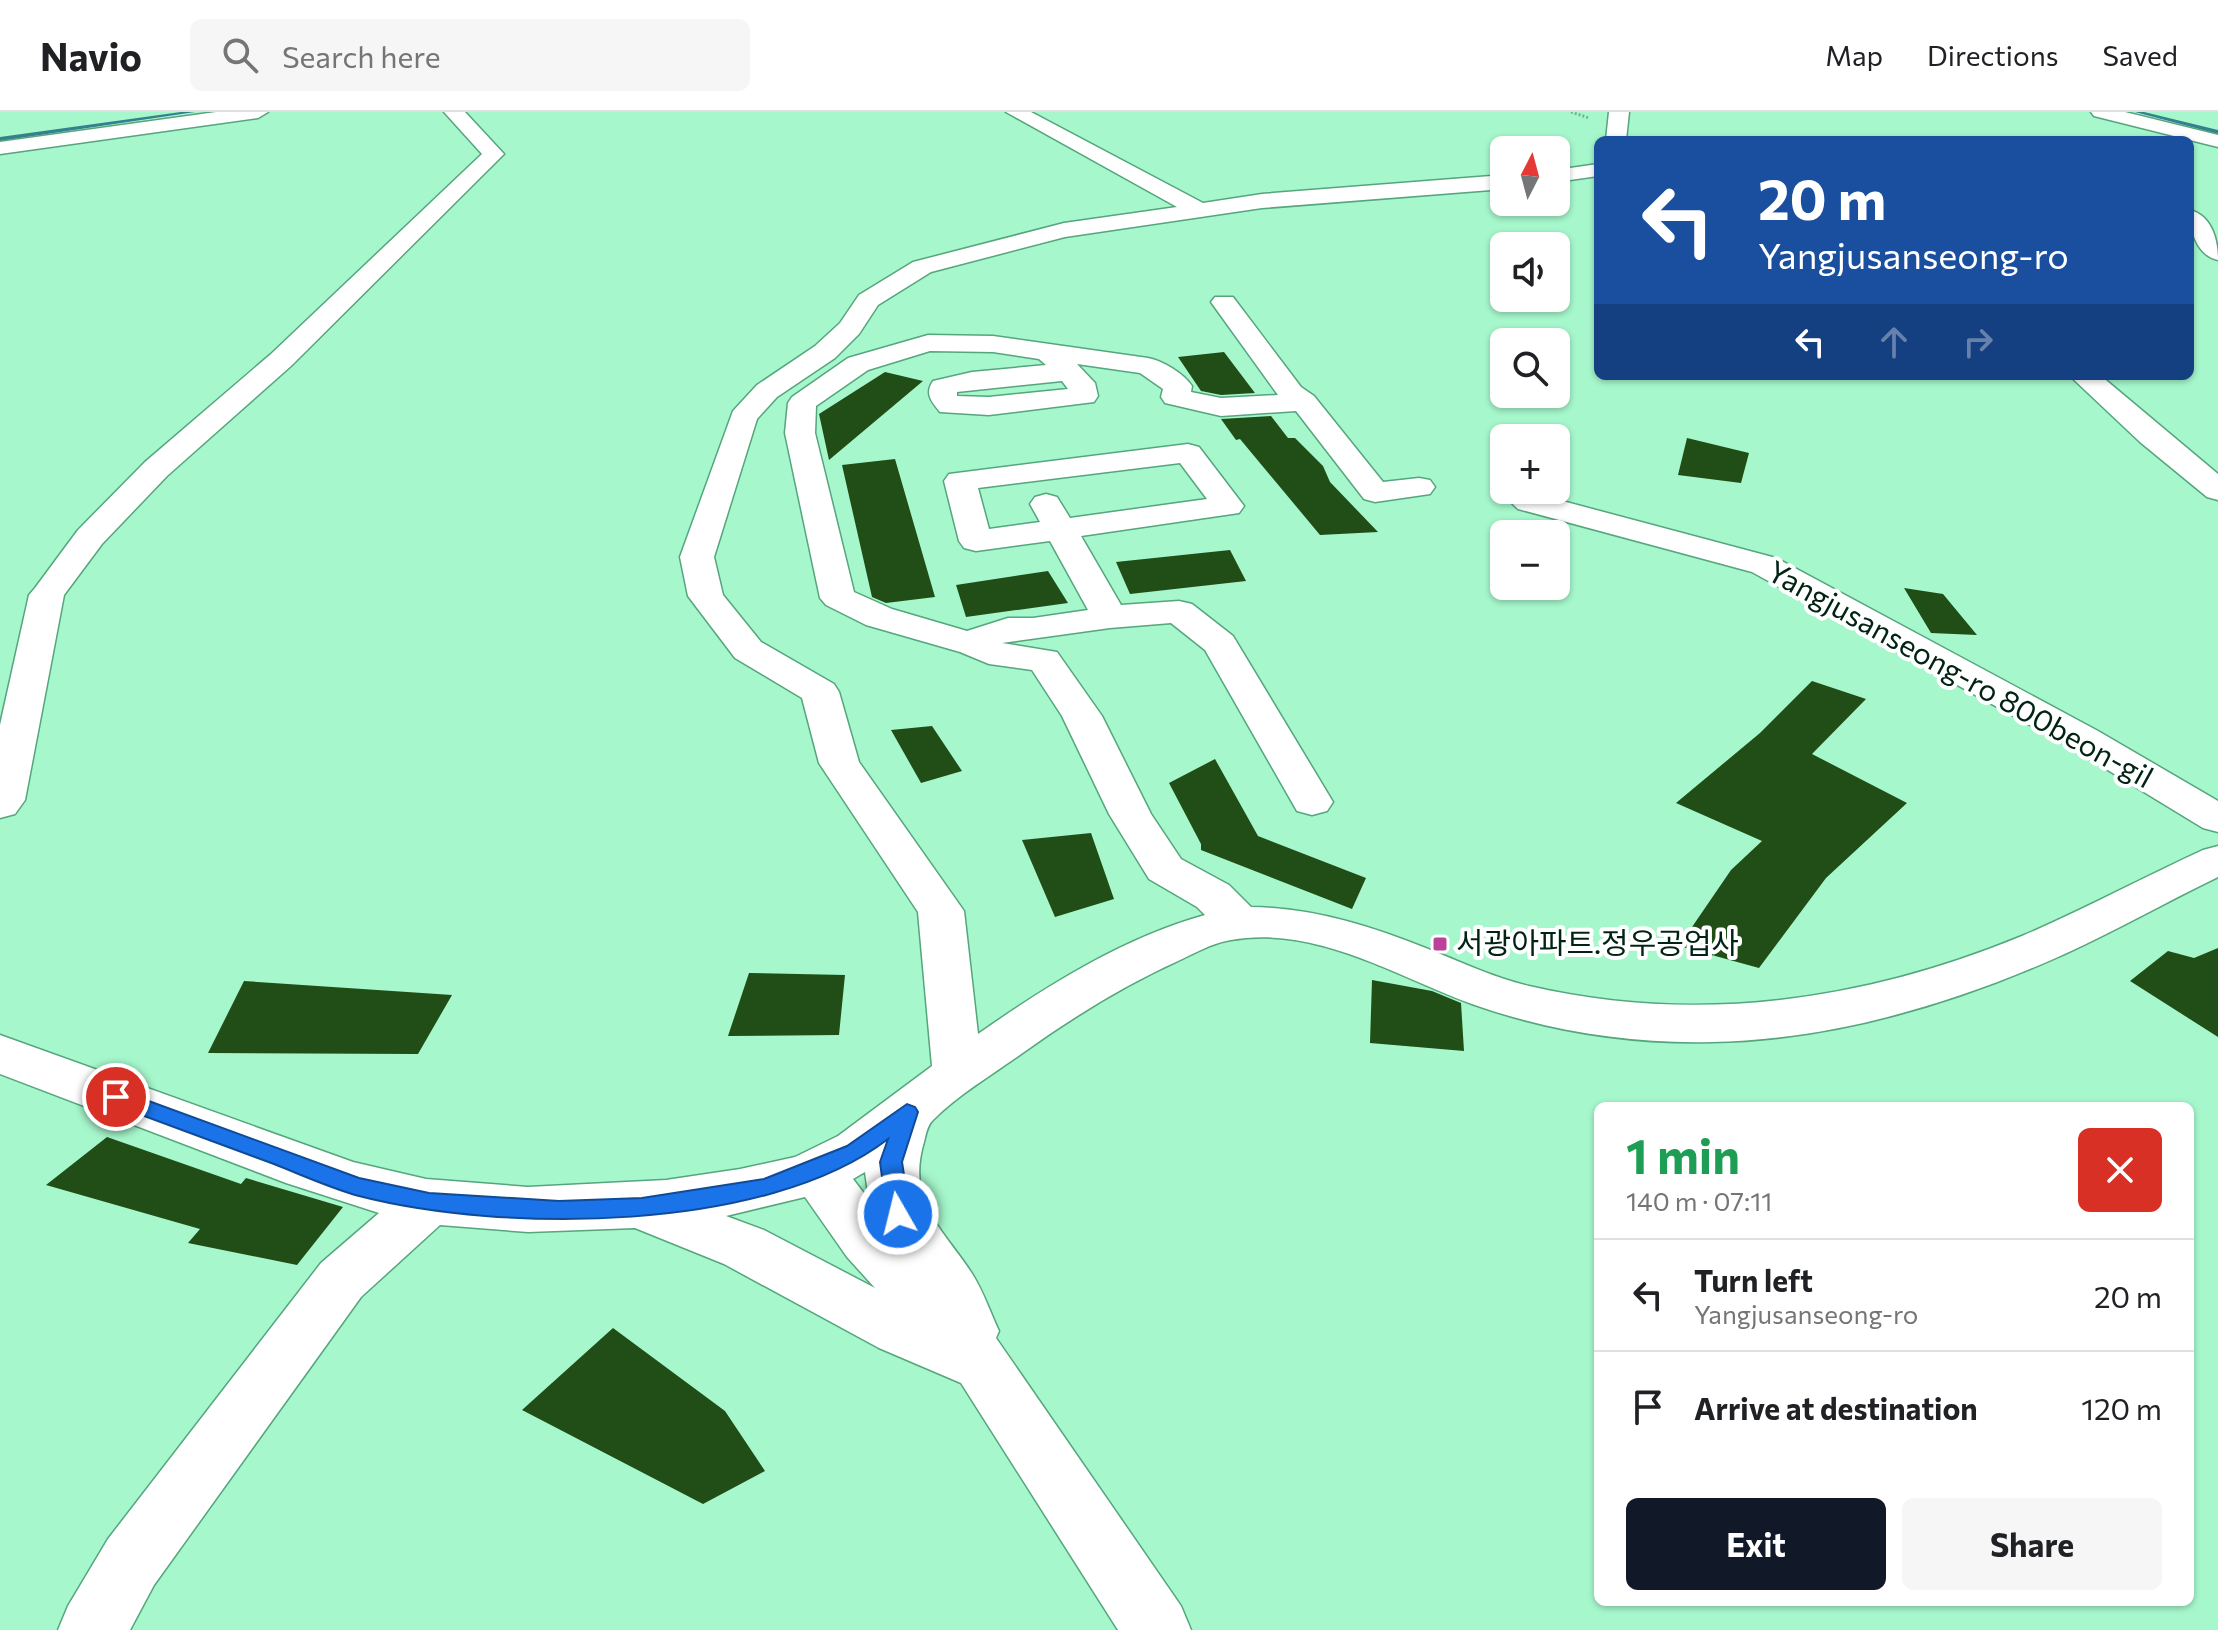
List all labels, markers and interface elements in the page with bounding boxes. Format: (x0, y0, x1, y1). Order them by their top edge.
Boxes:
search box (190, 19, 750, 91)
text: Navio (40, 32, 142, 79)
icon: search (218, 33, 262, 77)
text: Search here (282, 37, 441, 74)
text: Map (1825, 38, 1883, 72)
text: Directions (1927, 38, 2058, 72)
text: Saved (2102, 38, 2178, 72)
north arrow (1490, 136, 1570, 216)
map controls (1490, 136, 1570, 600)
text: 20 m (1758, 163, 1886, 232)
icon: left (1626, 168, 1730, 272)
button: sound (1490, 232, 1570, 312)
text: Yangjusanseong-ro (1758, 232, 2069, 276)
icon: left (1788, 320, 1832, 364)
icon: ahead (1872, 320, 1916, 364)
icon: right (1956, 320, 2000, 364)
button: search (1490, 328, 1570, 408)
button: + (1490, 424, 1570, 504)
button: − (1490, 520, 1570, 600)
street label: Yangjusanseong-ro 800beon-gil (1762, 551, 2160, 794)
place label: 서광아파트.정우공업사 (1456, 923, 1739, 960)
marker: 서광아파트.정우공업사 (1431, 935, 1449, 953)
pin (82, 1063, 150, 1131)
icon: arrive (94, 1075, 138, 1119)
text: 1 min (1626, 1125, 1740, 1184)
button: close (2078, 1128, 2162, 1212)
position arrow (856, 1172, 940, 1256)
text: 140 m · 07:11 (1626, 1185, 1772, 1216)
text: Turn left (1694, 1261, 1813, 1298)
icon: left (1626, 1273, 1670, 1317)
text: 20 m (2094, 1277, 2162, 1314)
text: Yangjusanseong-ro (1694, 1298, 1918, 1329)
icon: arrive (1626, 1385, 1670, 1429)
text: Arrive at destination (1694, 1389, 1978, 1426)
text: 120 m (2081, 1389, 2162, 1426)
button: Exit (1626, 1498, 1886, 1590)
button: Share (1902, 1498, 2162, 1590)

